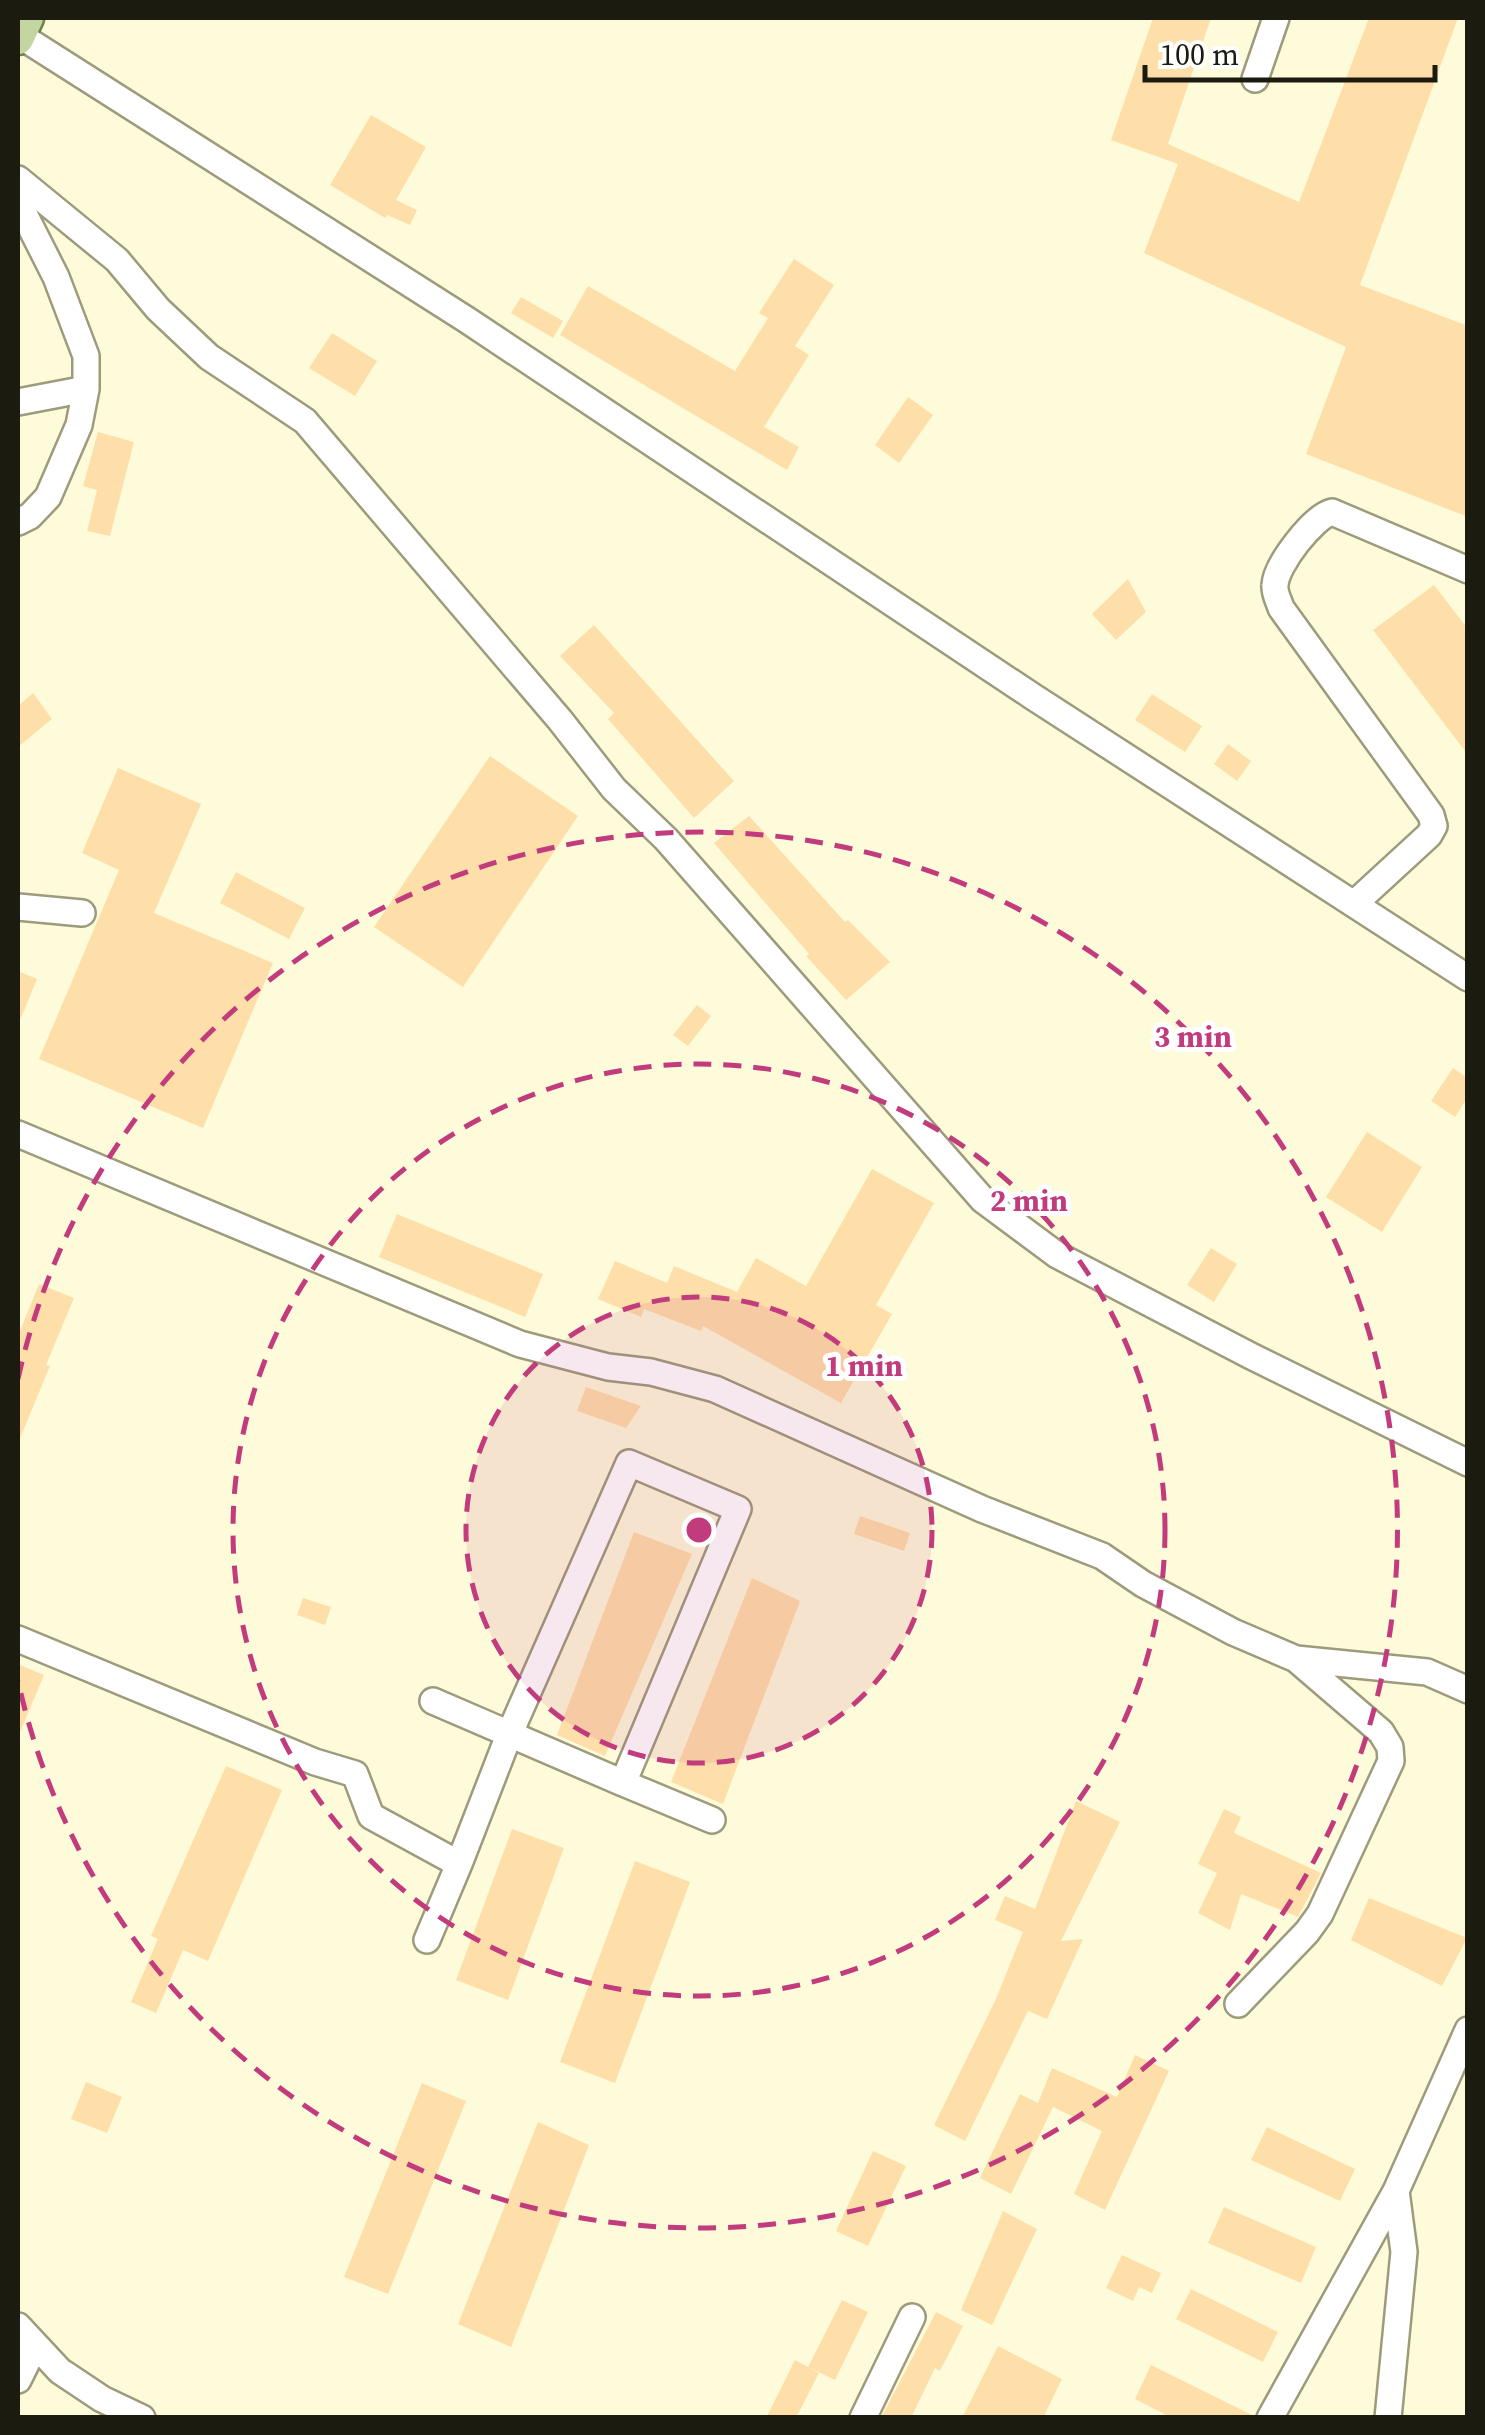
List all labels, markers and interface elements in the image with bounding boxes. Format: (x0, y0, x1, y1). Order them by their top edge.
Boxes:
scale bar (1145, 20, 1435, 82)
text: 100 m (1160, 34, 1239, 75)
text: 3 min (1154, 1016, 1232, 1057)
text: 2 min (990, 1180, 1068, 1221)
text: 1 min (825, 1345, 903, 1386)
centre of rings (681, 1512, 717, 1548)

